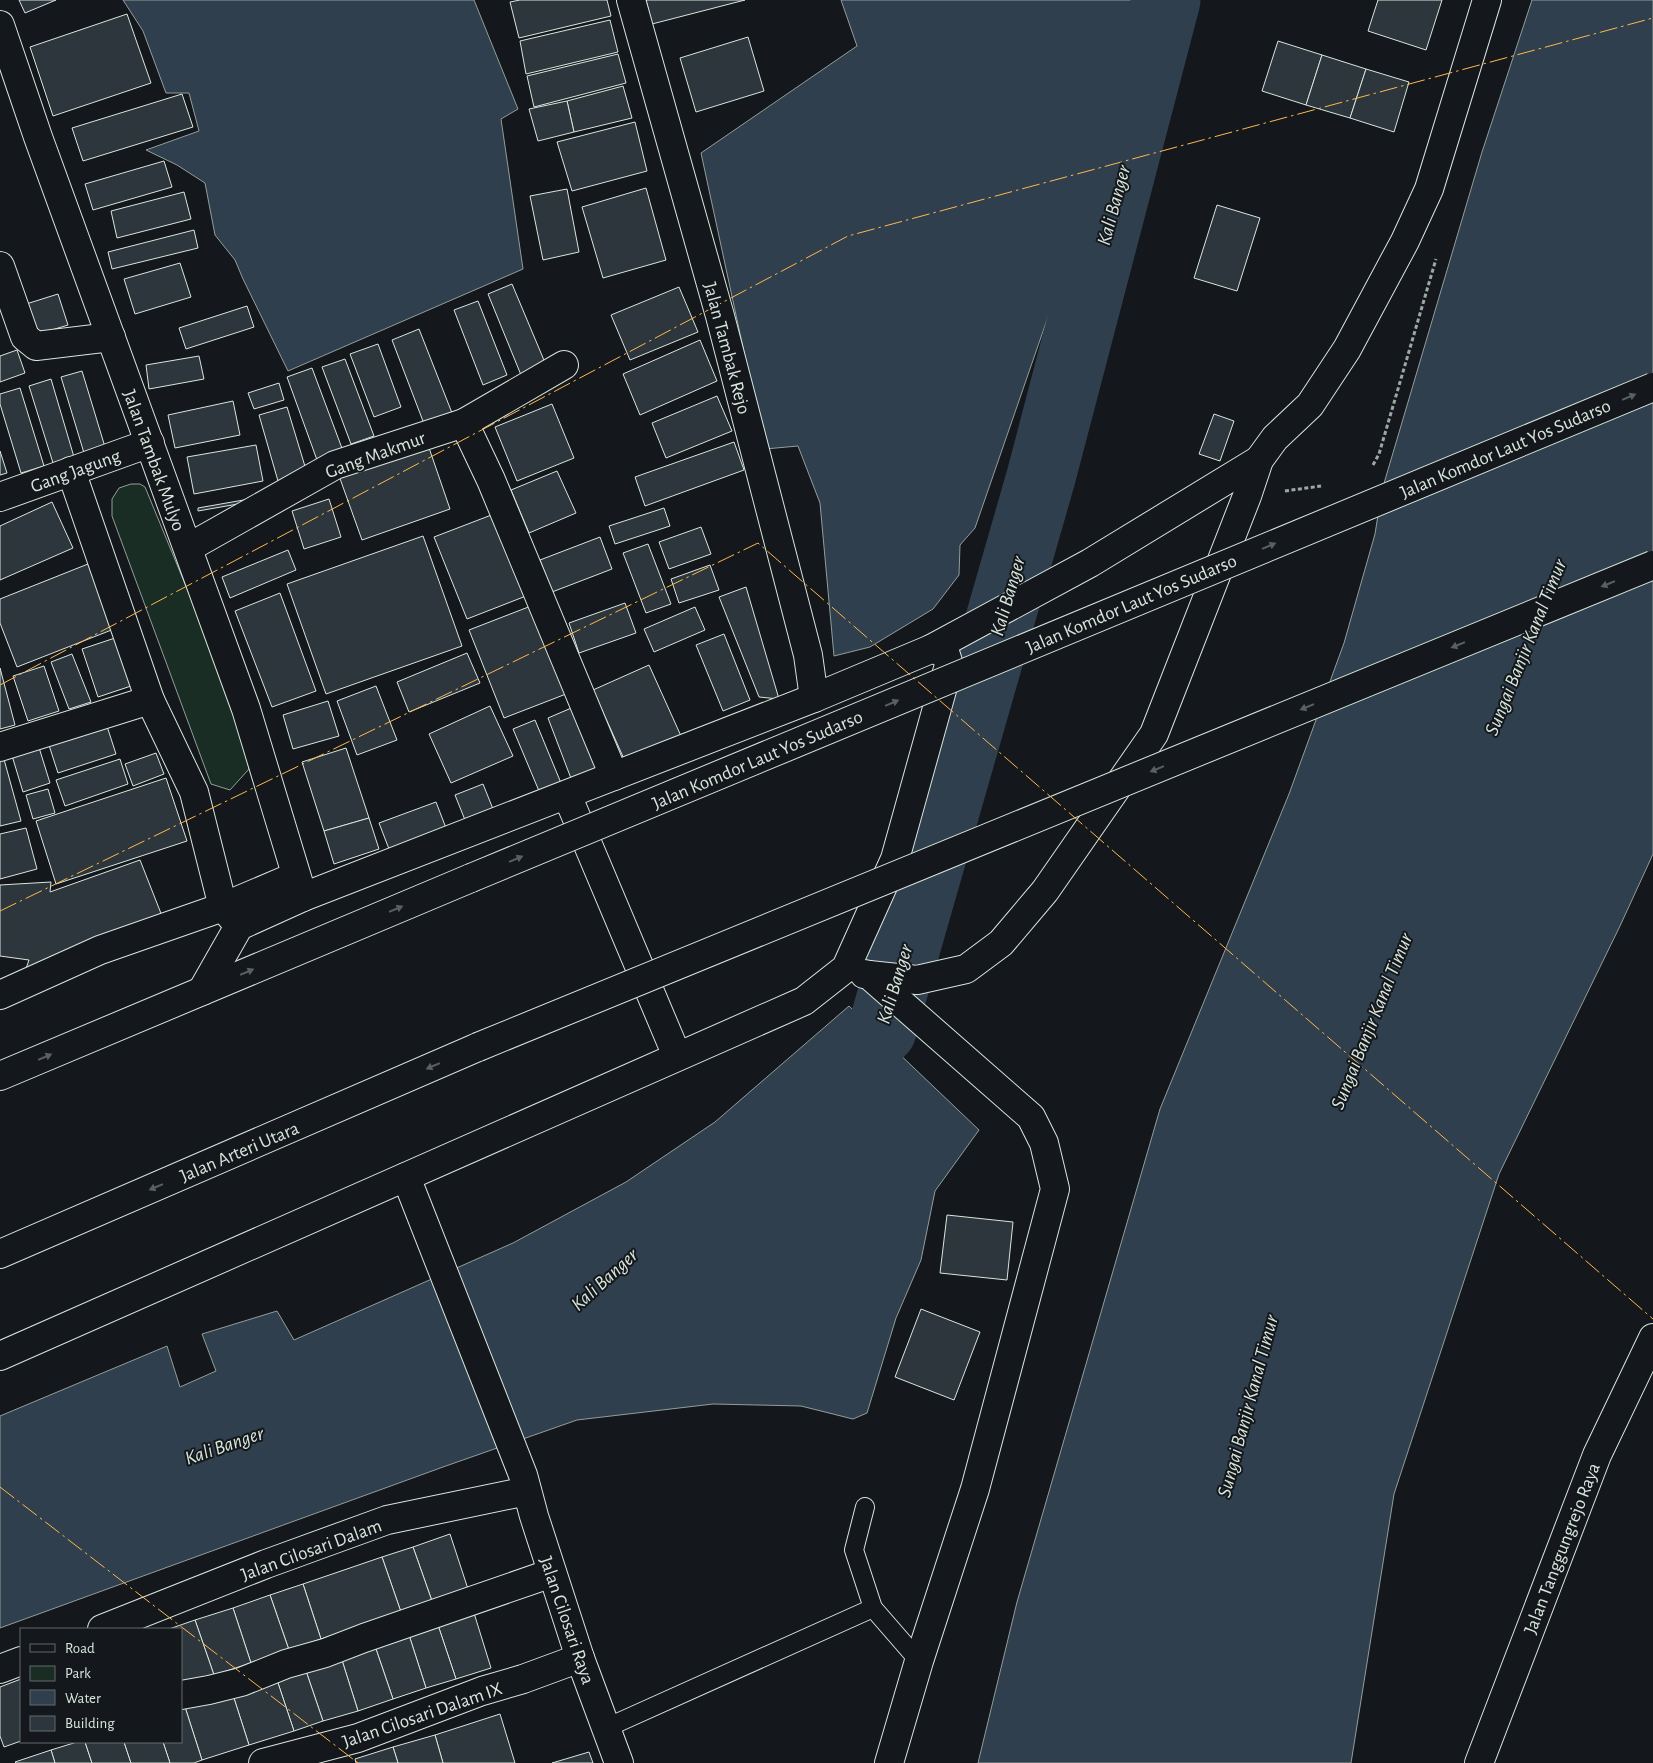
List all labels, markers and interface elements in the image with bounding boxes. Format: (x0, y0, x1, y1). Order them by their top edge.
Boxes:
water label: Kali Banger (1094, 163, 1134, 247)
street label: Jalan Tambak Rejo (700, 280, 753, 416)
street label: Jalan Tambak Mulyo (119, 387, 188, 534)
one-way arrow (1622, 392, 1636, 400)
street label: Jalan Komdor Laut Yos Sudarso (1398, 396, 1614, 502)
street label: Gang Makmur (323, 429, 428, 482)
street label: Gang Jagung (28, 446, 124, 496)
one-way arrow (1262, 542, 1276, 550)
street label: Jalan Komdor Laut Yos Sudarso (1024, 551, 1240, 657)
water label: Kali Banger (987, 554, 1029, 638)
water label: Sungai Banjir Kanal Timur (1481, 556, 1571, 738)
one-way arrow (1600, 580, 1615, 588)
one-way arrow (1450, 642, 1465, 650)
one-way arrow (885, 698, 900, 706)
one-way arrow (1299, 703, 1314, 711)
street label: Jalan Komdor Laut Yos Sudarso (650, 707, 866, 813)
one-way arrow (1150, 765, 1164, 773)
one-way arrow (509, 855, 524, 863)
one-way arrow (389, 905, 404, 913)
water label: Sungai Banjir Kanal Timur (1327, 930, 1417, 1112)
water label: Kali Banger (873, 942, 917, 1026)
one-way arrow (239, 968, 254, 975)
one-way arrow (38, 1052, 52, 1060)
one-way arrow (426, 1063, 440, 1071)
street label: Jalan Arteri Utara (177, 1119, 302, 1186)
one-way arrow (149, 1183, 163, 1191)
water label: Kali Banger (567, 1245, 642, 1315)
water label: Sungai Banjir Kanal Timur (1214, 1312, 1282, 1500)
water label: Kali Banger (182, 1423, 267, 1469)
street label: Jalan Tanggungrejo Raya (1521, 1460, 1604, 1637)
street label: Jalan Cilosari Dalam (239, 1516, 384, 1585)
street label: Jalan Cilosari Raya (536, 1554, 597, 1687)
legend (20, 1628, 182, 1743)
text: Road (65, 1641, 95, 1656)
text: Park (65, 1666, 91, 1681)
street label: Jalan Cilosari Dalam IX (340, 1679, 505, 1752)
text: Water (65, 1691, 101, 1706)
text: Building (65, 1716, 115, 1731)

